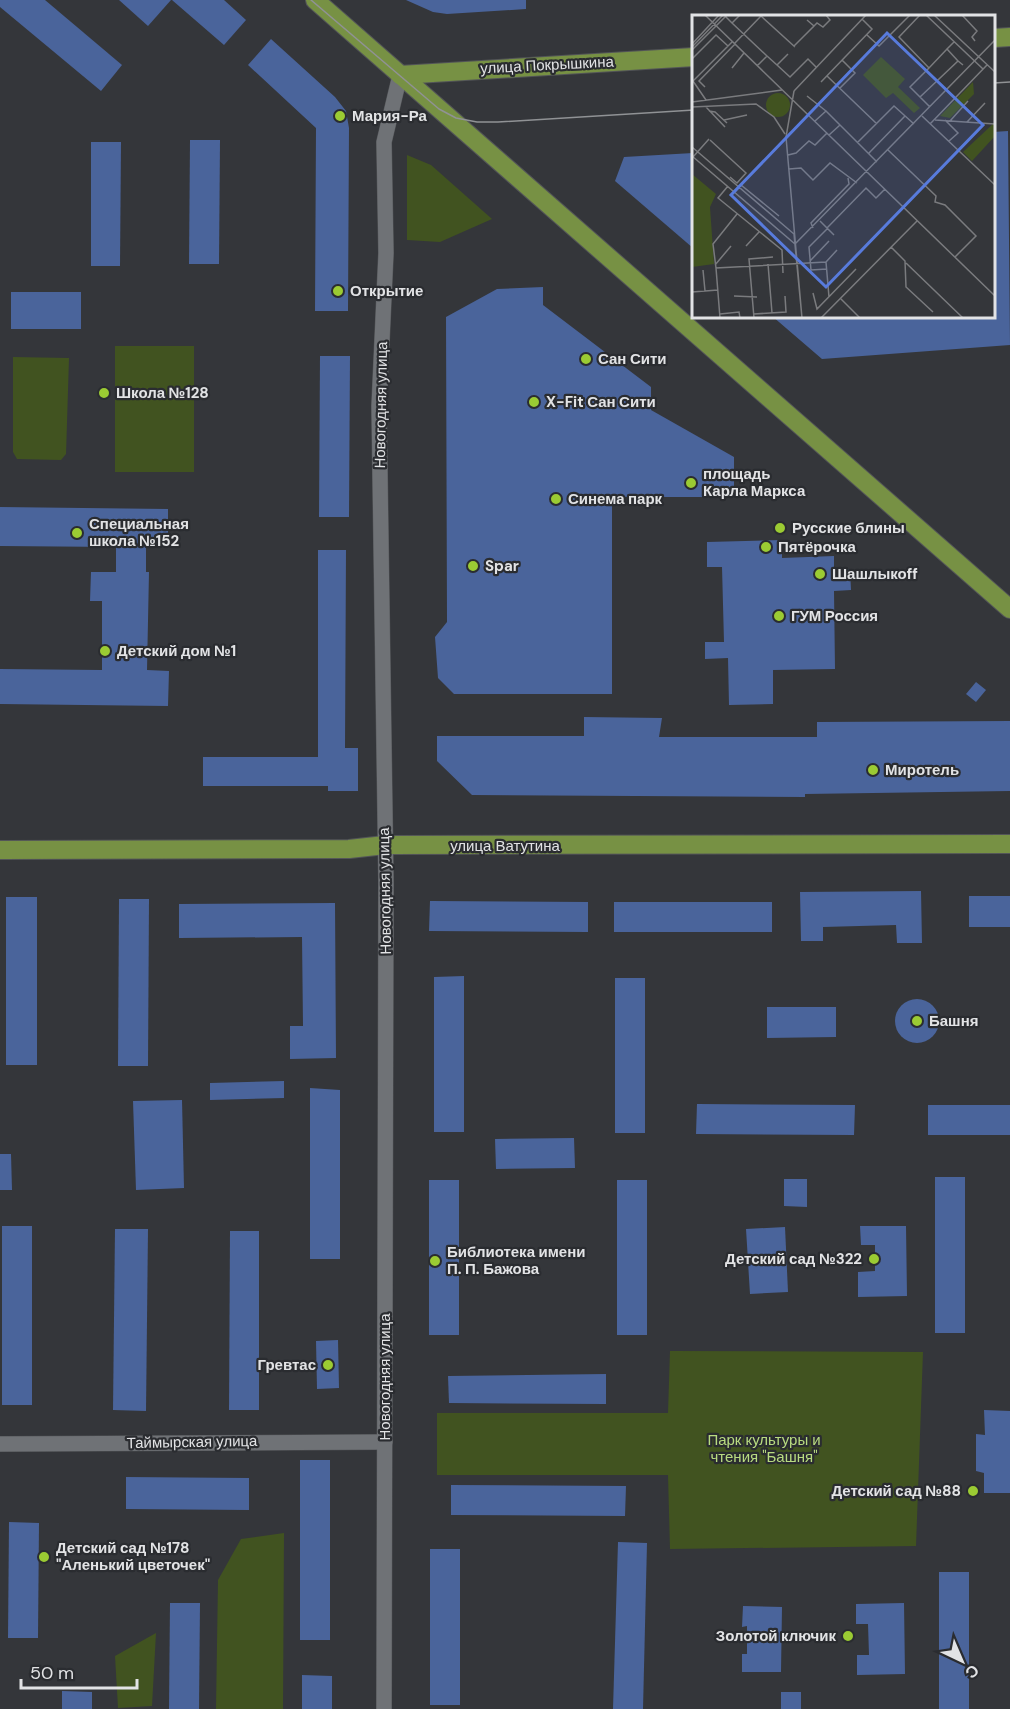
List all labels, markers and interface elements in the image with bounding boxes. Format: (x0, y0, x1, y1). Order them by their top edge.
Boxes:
inset map (692, 15, 995, 318)
street label: улица Покрышкина (480, 51, 615, 78)
place label: Мария-Ра (352, 106, 428, 126)
marker: Мария-Ра (333, 109, 347, 123)
place label: Открытие (350, 281, 423, 301)
marker: Открытие (331, 284, 345, 298)
street label: Новогодняя улица (370, 341, 392, 469)
place label: Сан Сити (598, 349, 667, 369)
marker: Сан Сити (579, 352, 593, 366)
place label: Школа №128 (116, 383, 209, 403)
marker: Школа №128 (97, 386, 111, 400)
place label: X-Fit Сан Сити (546, 392, 656, 412)
marker: X-Fit Сан Сити (527, 395, 541, 409)
place label: площадь Карла Маркса (703, 464, 806, 501)
marker: площадь Карла Маркса (684, 476, 698, 490)
place label: Синема парк (568, 489, 663, 509)
marker: Синема парк (549, 492, 563, 506)
place label: Специальная школа №152 (89, 514, 189, 551)
place label: Русские блины (792, 518, 905, 538)
marker: Русские блины (773, 521, 787, 535)
marker: Специальная школа №152 (70, 526, 84, 540)
place label: Пятёрочка (778, 537, 856, 557)
marker: Пятёрочка (759, 540, 773, 554)
place label: Spar (485, 556, 519, 576)
marker: Spar (466, 559, 480, 573)
place label: Шашлыкоff (832, 564, 918, 584)
marker: Шашлыкоff (813, 567, 827, 581)
place label: ГУМ Россия (791, 606, 878, 626)
marker: ГУМ Россия (772, 609, 786, 623)
place label: Детский дом №1 (117, 641, 236, 661)
marker: Детский дом №1 (98, 644, 112, 658)
place label: Миротель (885, 760, 959, 780)
marker: Миротель (866, 763, 880, 777)
street label: Новогодняя улица (374, 827, 396, 955)
street label: улица Ватутина (450, 836, 560, 856)
place label: Башня (929, 1011, 978, 1031)
marker: Башня (910, 1014, 924, 1028)
place label: Библиотека имени П. П. Бажова (447, 1242, 585, 1279)
place label: Детский сад №322 (725, 1249, 862, 1269)
marker: Детский сад №322 (867, 1252, 881, 1266)
marker: Библиотека имени П. П. Бажова (428, 1254, 442, 1268)
street label: Новогодняя улица (375, 1313, 395, 1440)
place label: Гревтас (258, 1355, 316, 1375)
marker: Гревтас (321, 1358, 335, 1372)
park label: Парк культуры и чтения "Башня" (707, 1430, 821, 1467)
street label: Таймырская улица (126, 1431, 258, 1453)
place label: Детский сад №88 (831, 1481, 961, 1501)
marker: Детский сад №88 (966, 1484, 980, 1498)
place label: Детский сад №178 "Аленький цветочек" (56, 1538, 210, 1575)
marker: Детский сад №178 "Аленький цветочек" (37, 1550, 51, 1564)
place label: Золотой ключик (716, 1626, 836, 1646)
marker: Золотой ключик (841, 1629, 855, 1643)
north arrow (932, 1631, 992, 1691)
scale bar (21, 1652, 136, 1690)
text: С (960, 1660, 984, 1683)
text: 50 m (30, 1661, 74, 1685)

